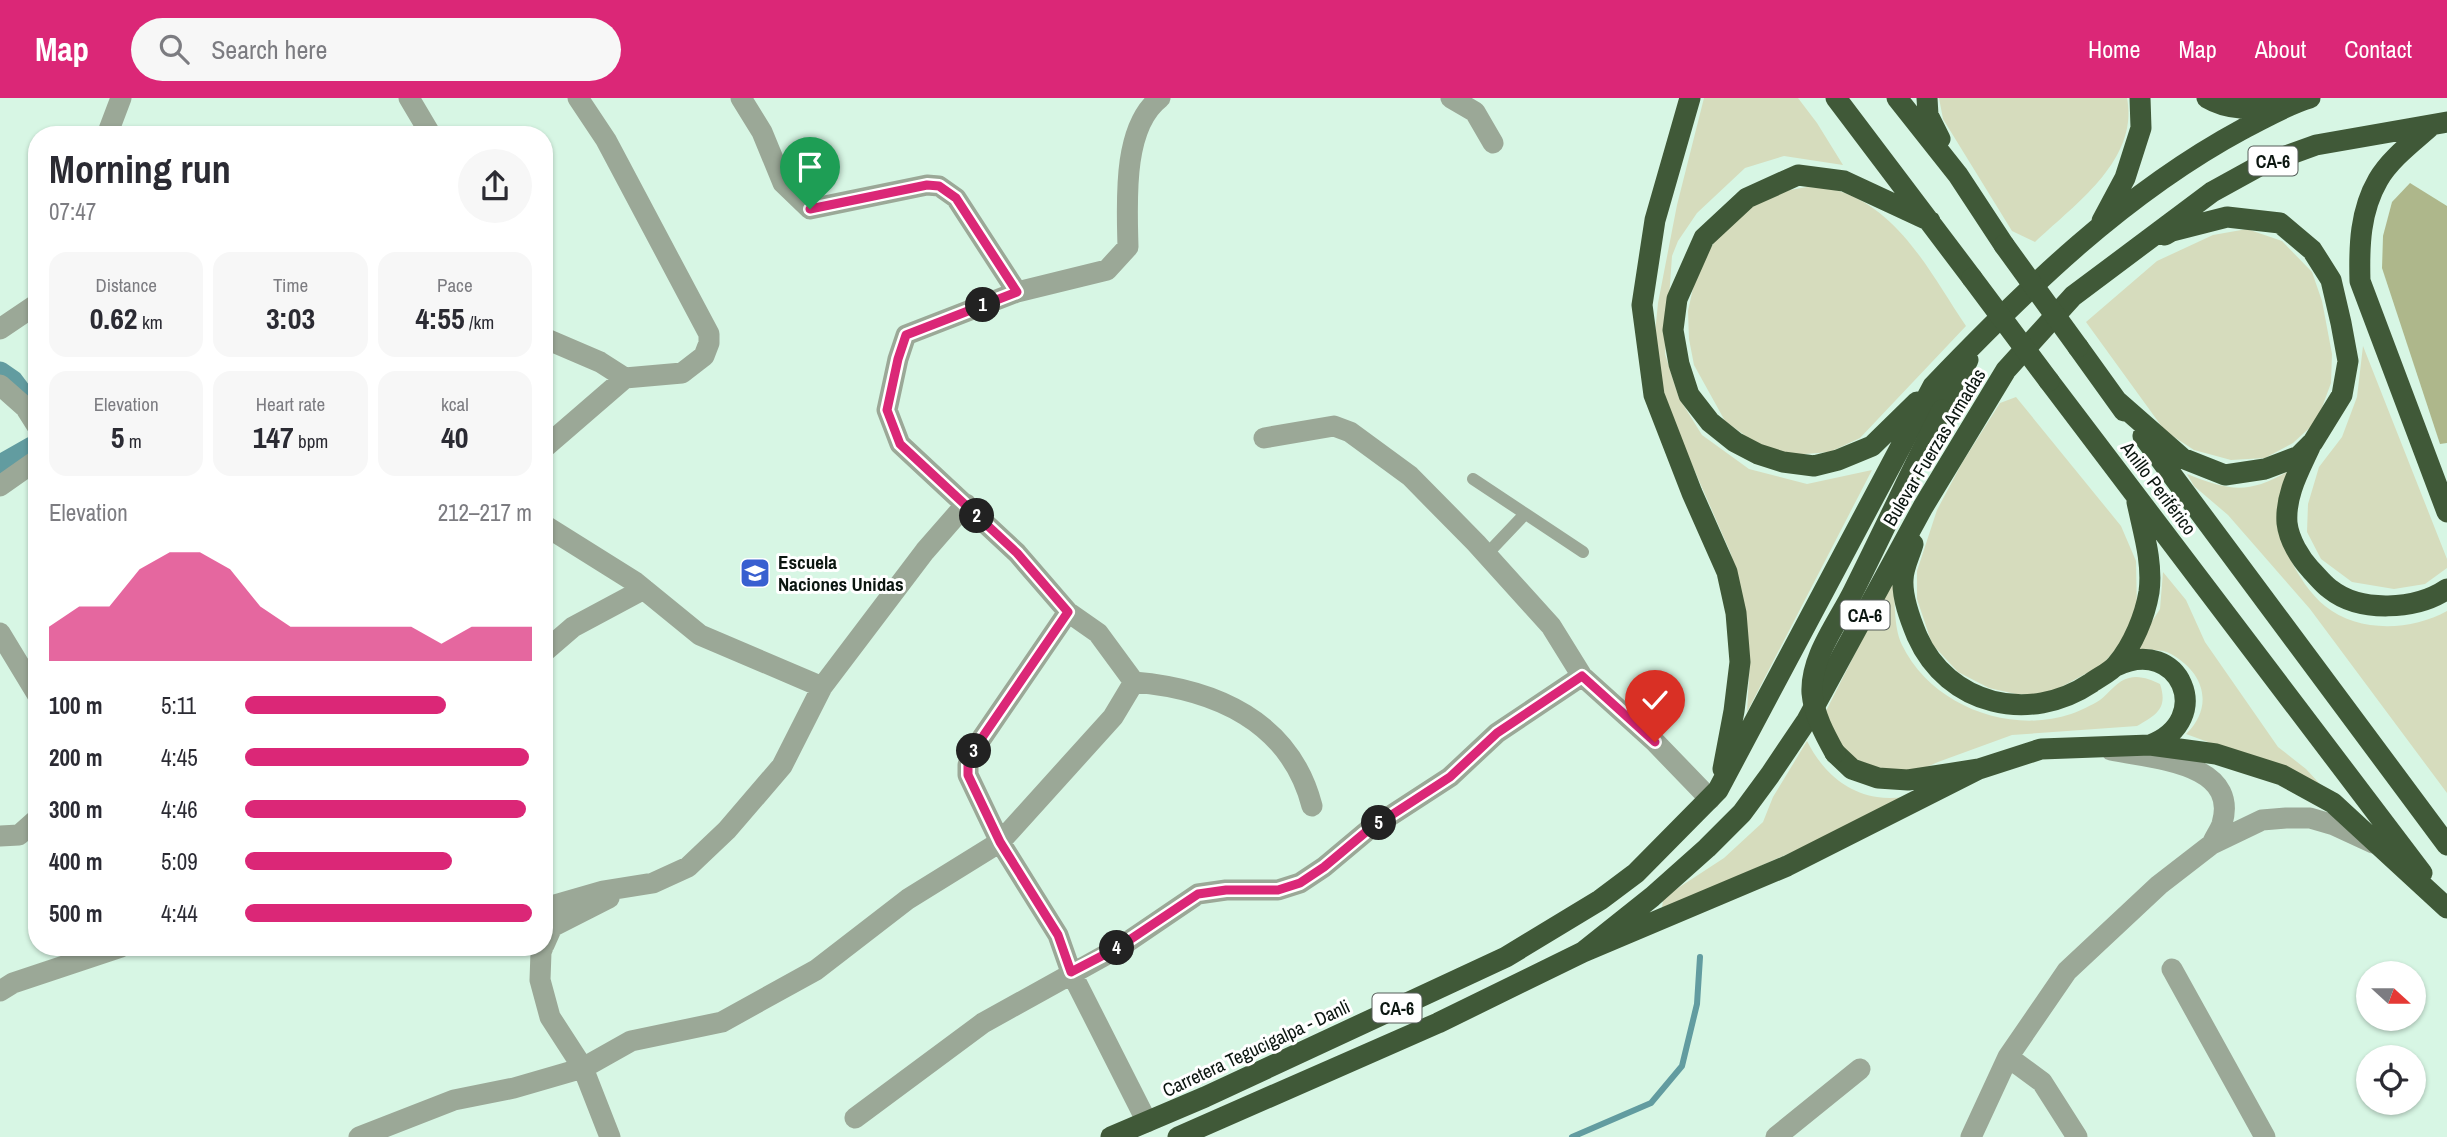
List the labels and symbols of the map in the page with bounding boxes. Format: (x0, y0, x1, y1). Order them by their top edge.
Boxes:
pin (780, 137, 840, 209)
road number: CA-6 (2248, 146, 2298, 176)
pin: 1 (965, 288, 1000, 322)
street label: Bulevar Fuerzas Armadas (1877, 363, 1991, 531)
street label: Anillo Periférico (2115, 435, 2203, 540)
pin: 2 (960, 498, 995, 534)
place label: Escuela Naciones Unidas (778, 549, 904, 597)
school or university icon: Escuela Naciones Unidas (738, 556, 772, 590)
road number: CA-6 (1840, 601, 1890, 630)
pin (1625, 670, 1685, 742)
pin: 3 (956, 734, 992, 768)
pin: 5 (1362, 806, 1396, 840)
pin: 4 (1100, 930, 1134, 966)
north arrow (2356, 961, 2426, 1031)
street label: Carretera Tegucigalpa - Danli (1158, 993, 1354, 1103)
road number: CA-6 (1372, 994, 1422, 1023)

